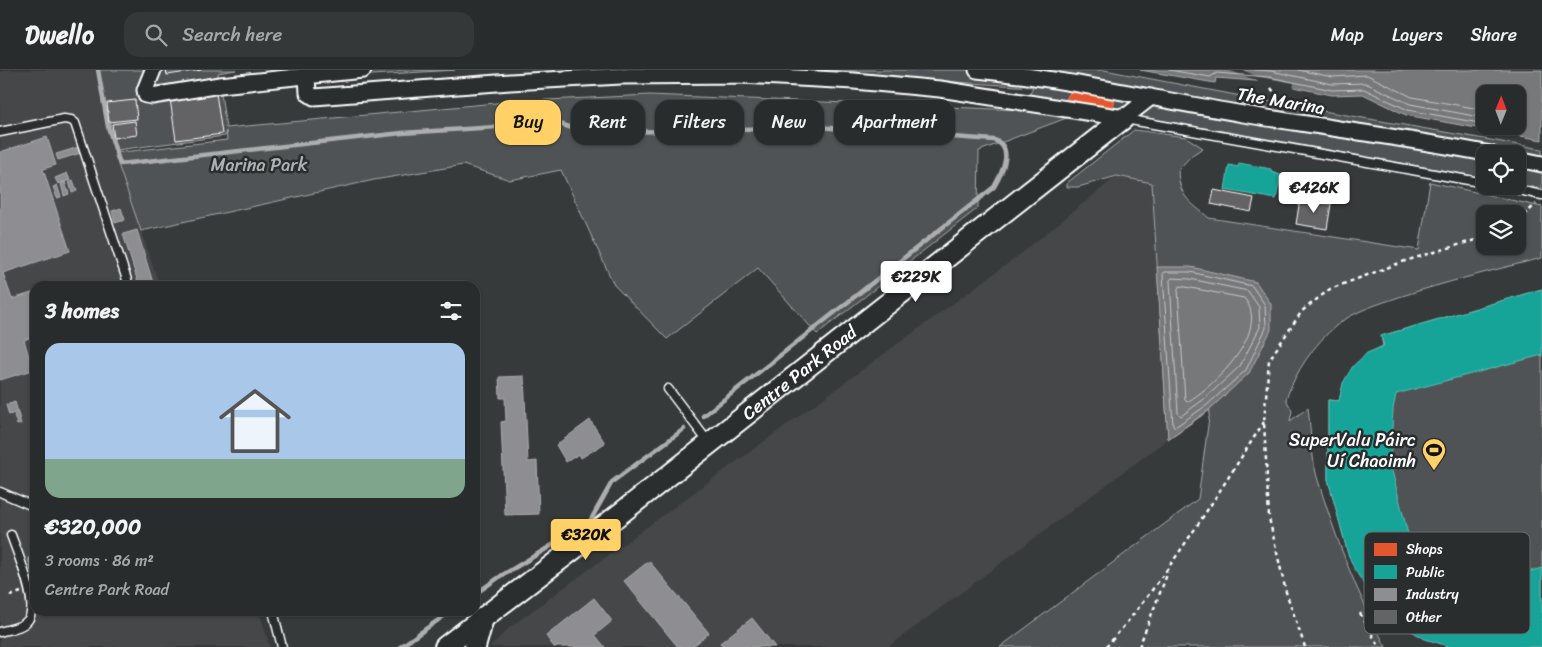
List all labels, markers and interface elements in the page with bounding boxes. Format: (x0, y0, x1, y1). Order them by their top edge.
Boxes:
search box (124, 12, 474, 57)
text: Dwello (25, 14, 94, 56)
text: Search here (182, 18, 282, 51)
text: Map (1331, 19, 1364, 51)
text: Layers (1392, 19, 1443, 51)
text: Share (1471, 19, 1517, 51)
icon: search (142, 21, 170, 49)
street label: The Marina (1234, 78, 1328, 124)
north arrow (1476, 85, 1526, 135)
map controls (1476, 85, 1526, 255)
chip: Buy (495, 100, 561, 145)
chip: Rent (571, 100, 645, 145)
chip: Filters (655, 100, 744, 145)
chip: New (754, 100, 824, 145)
chip: Apartment (834, 100, 955, 145)
button: locate (1476, 145, 1526, 195)
park label: Marina Park (211, 149, 308, 181)
pin: €426K (1279, 172, 1349, 214)
text: €426K (1290, 173, 1338, 202)
button: layers (1476, 205, 1526, 255)
pin: €229K (881, 260, 951, 303)
text: €229K (892, 262, 940, 291)
text: 3 homes (45, 292, 119, 330)
icon: filters (437, 297, 465, 325)
street label: Centre Park Road (735, 316, 865, 429)
icon: home (210, 376, 300, 466)
place label: SuperValu Páirc Uí Chaoimh (1289, 424, 1416, 477)
sports icon: SuperValu Páirc Uí Chaoimh (1421, 437, 1447, 471)
text: €320,000 (45, 508, 141, 546)
pin: €320K (551, 518, 621, 561)
text: €320K (562, 520, 610, 549)
legend (1364, 532, 1530, 634)
text: Shops (1406, 537, 1443, 562)
text: 3 rooms · 86 m² (45, 546, 154, 575)
text: Public (1406, 560, 1445, 585)
text: Centre Park Road (45, 575, 169, 604)
text: Industry (1405, 582, 1460, 607)
text: Other (1406, 605, 1443, 630)

